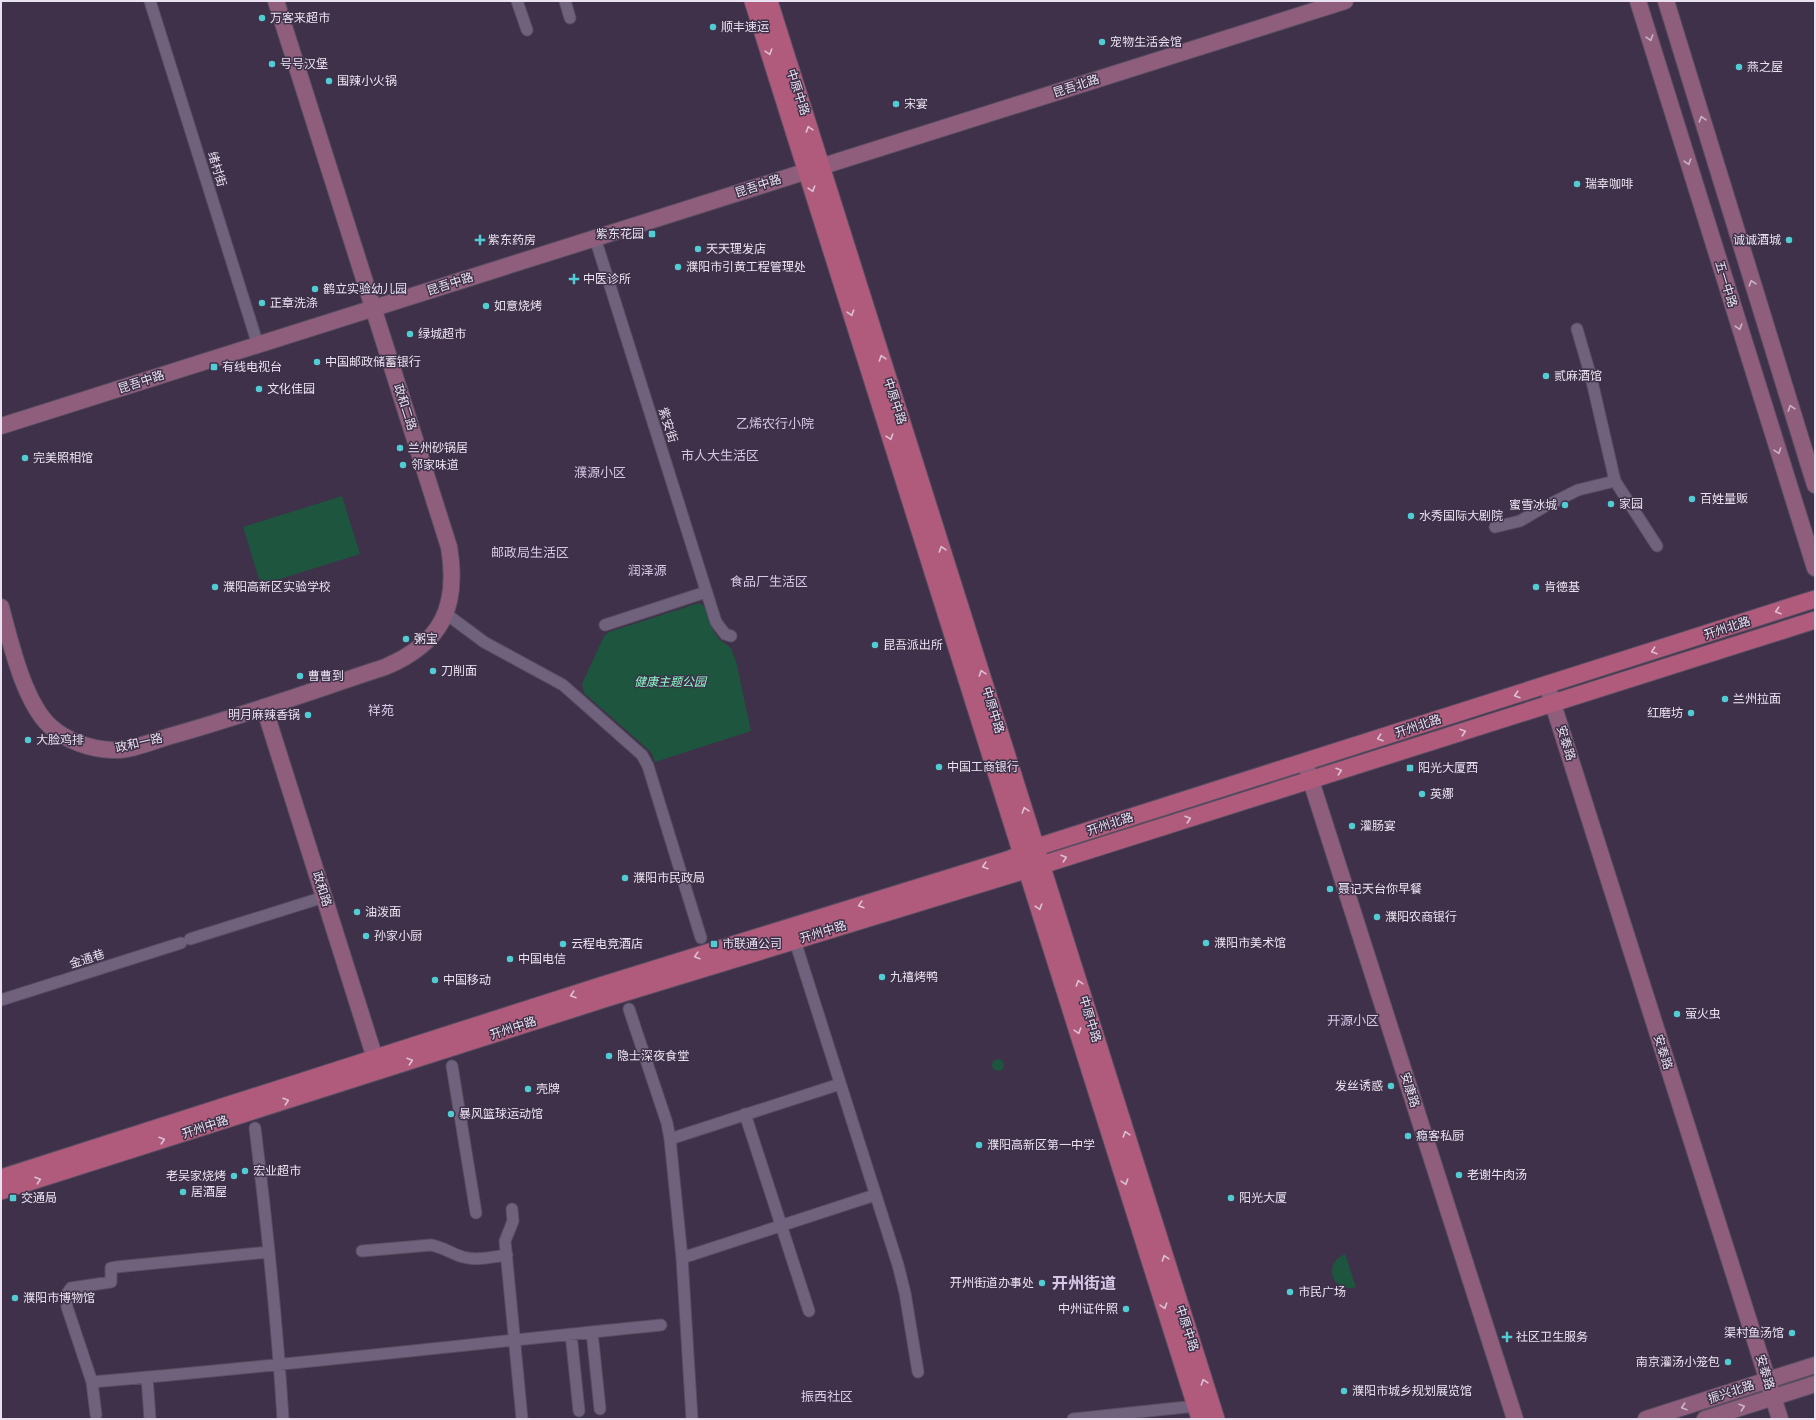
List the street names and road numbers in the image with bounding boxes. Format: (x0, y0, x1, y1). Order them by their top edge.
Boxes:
street label: 中原中路 (784, 67, 812, 117)
street label: 昆吾北路 (1051, 72, 1101, 100)
street label: 绪村街 (205, 150, 229, 188)
street label: 昆吾中路 (733, 172, 783, 200)
street label: 五一中路 (1712, 259, 1740, 309)
street label: 昆吾中路 (425, 270, 475, 298)
street label: 昆吾中路 (116, 368, 166, 396)
street label: 中原中路 (881, 376, 909, 426)
street label: 政和二路 (391, 382, 419, 432)
street label: 紫安街 (656, 406, 680, 444)
street label: 开州北路 (1702, 614, 1752, 642)
street label: 中原中路 (979, 685, 1007, 735)
street label: 开州北路 (1393, 712, 1443, 740)
street label: 安泰路 (1554, 724, 1578, 762)
street label: 政和一路 (114, 731, 164, 755)
street label: 开州北路 (1085, 810, 1135, 838)
street label: 政和路 (310, 870, 334, 908)
street label: 开州中路 (798, 918, 848, 946)
street label: 金通巷 (68, 947, 106, 971)
street label: 中原中路 (1076, 994, 1104, 1044)
street label: 开州中路 (488, 1014, 538, 1042)
street label: 安泰路 (1651, 1033, 1675, 1071)
street label: 安康路 (1398, 1071, 1422, 1109)
street label: 开州中路 (180, 1113, 230, 1141)
street label: 中原中路 (1173, 1303, 1201, 1353)
street label: 安泰路 (1753, 1353, 1777, 1391)
street label: 振兴北路 (1706, 1378, 1756, 1406)

